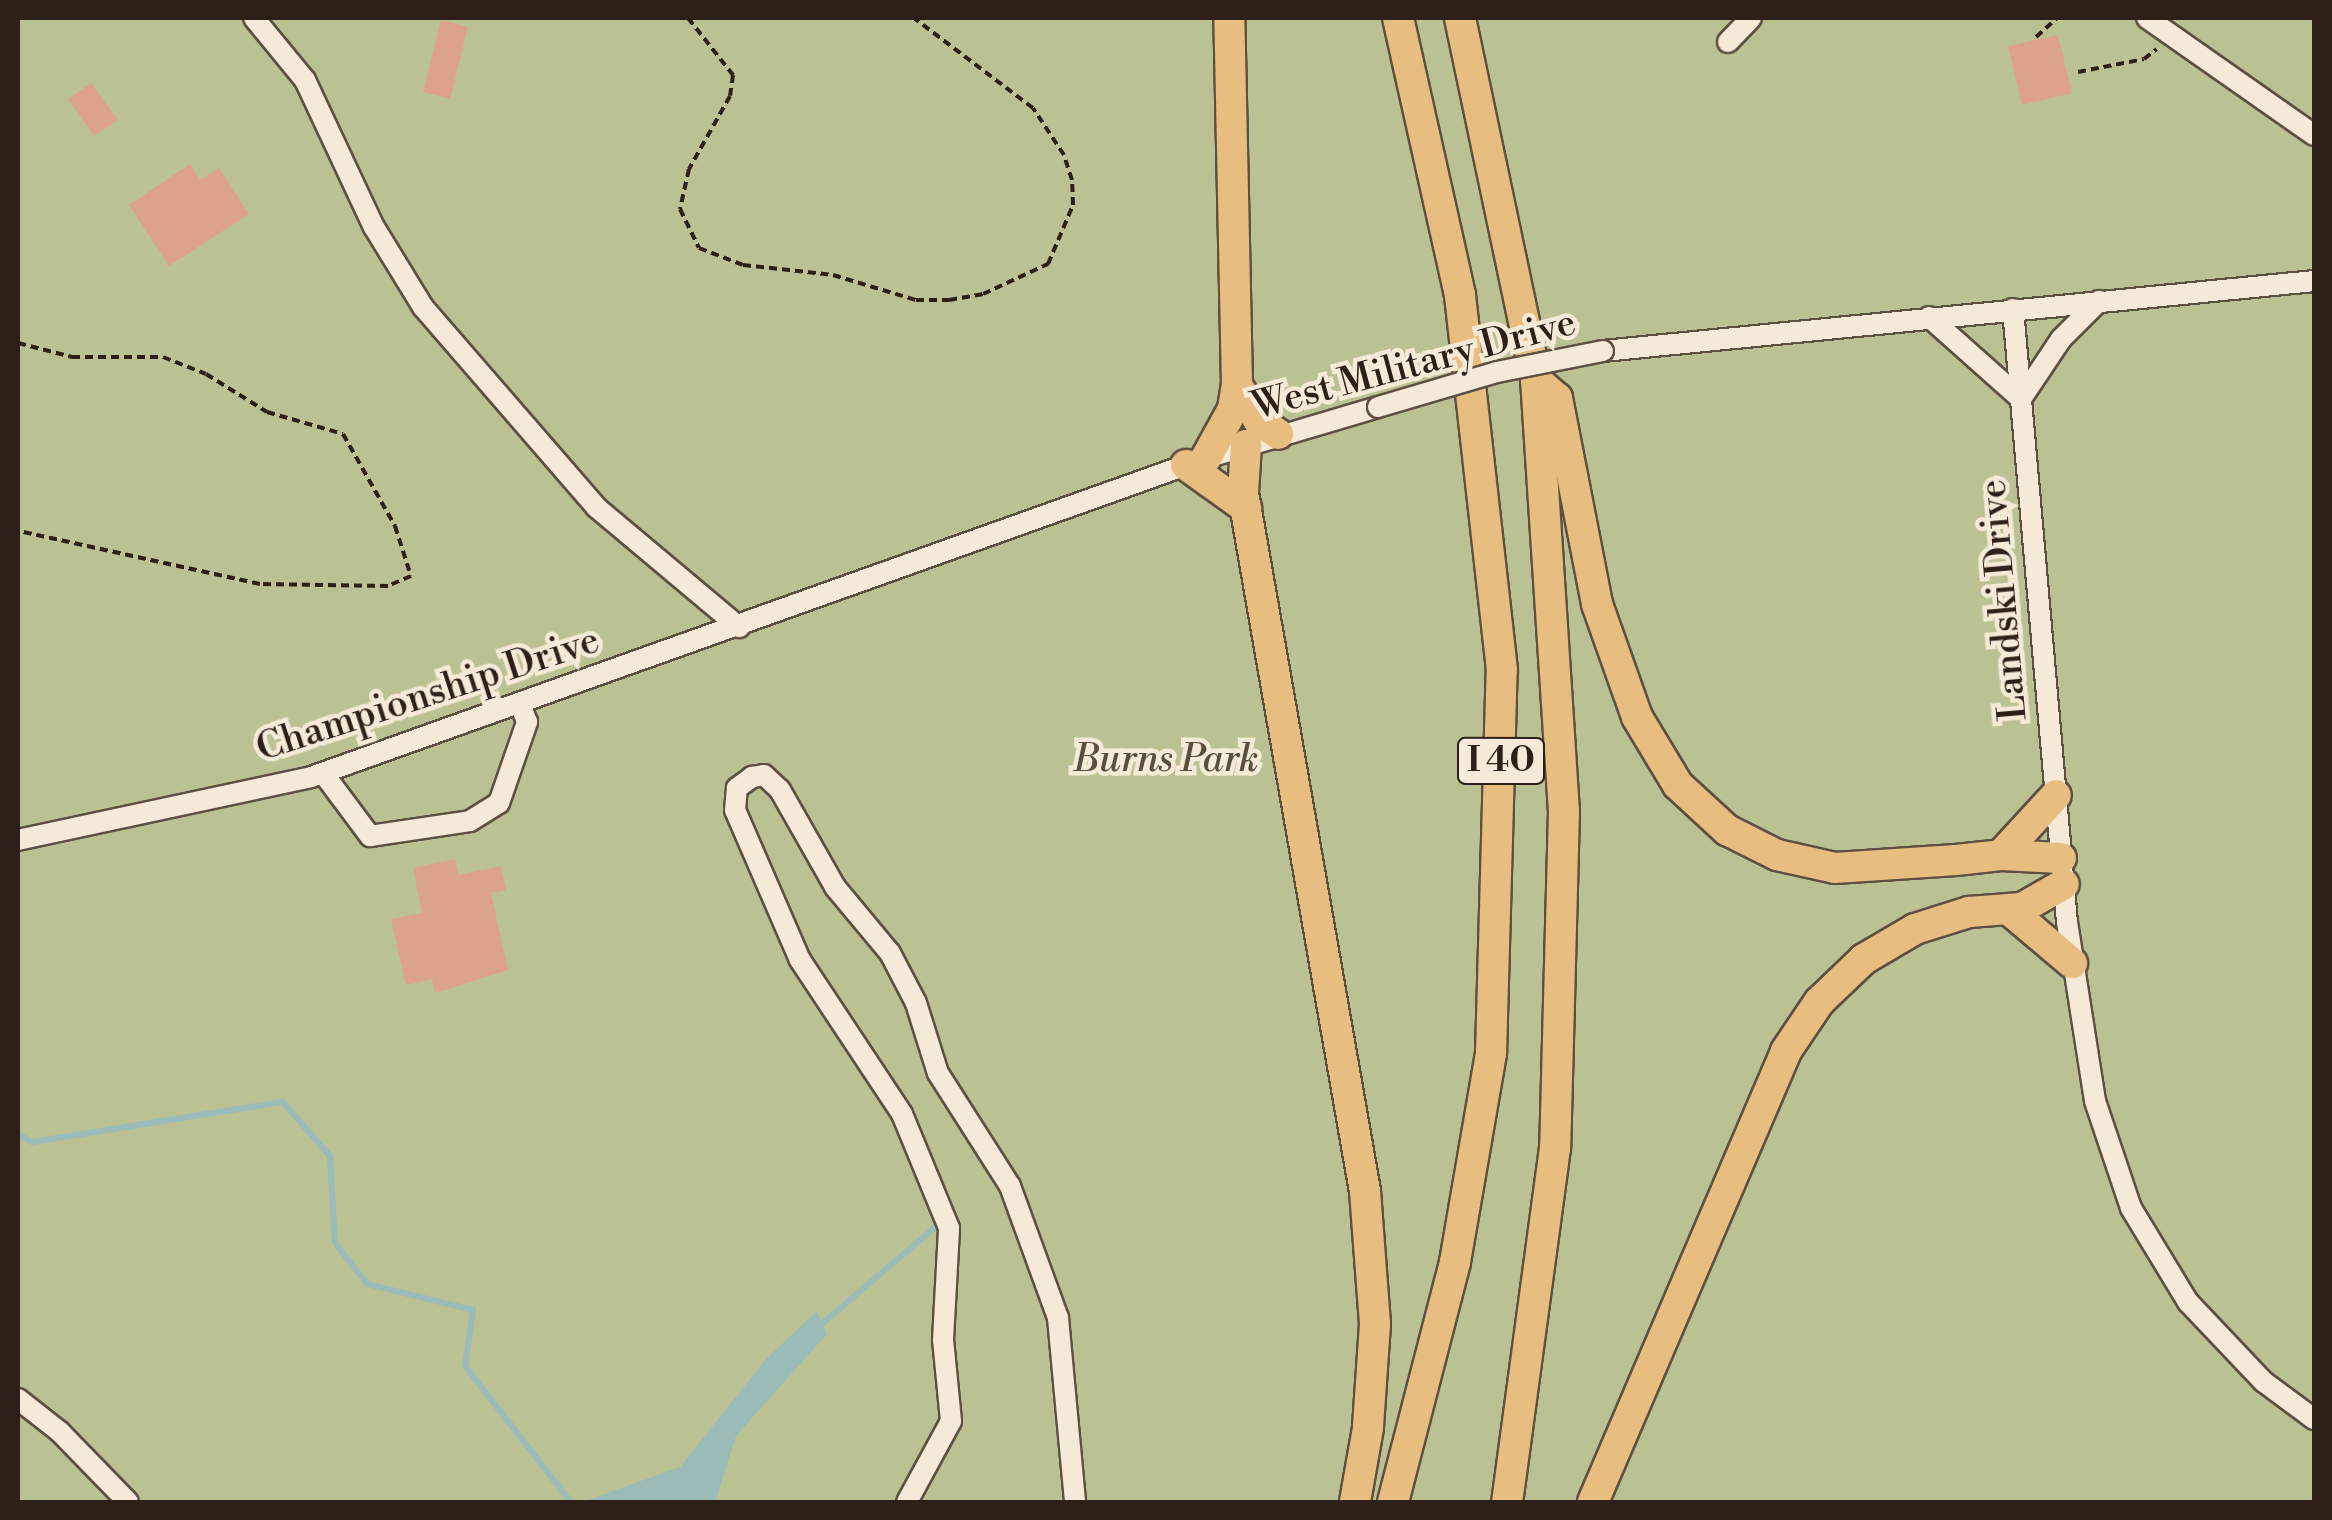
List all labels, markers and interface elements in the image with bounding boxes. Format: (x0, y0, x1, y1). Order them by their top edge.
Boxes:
street label: West Military Drive (1247, 300, 1581, 430)
street label: Landski Drive (1971, 477, 2037, 723)
street label: Championship Drive (251, 618, 605, 772)
road number: I 40 (1456, 731, 1546, 791)
park label: Burns Park (1073, 737, 1259, 783)

